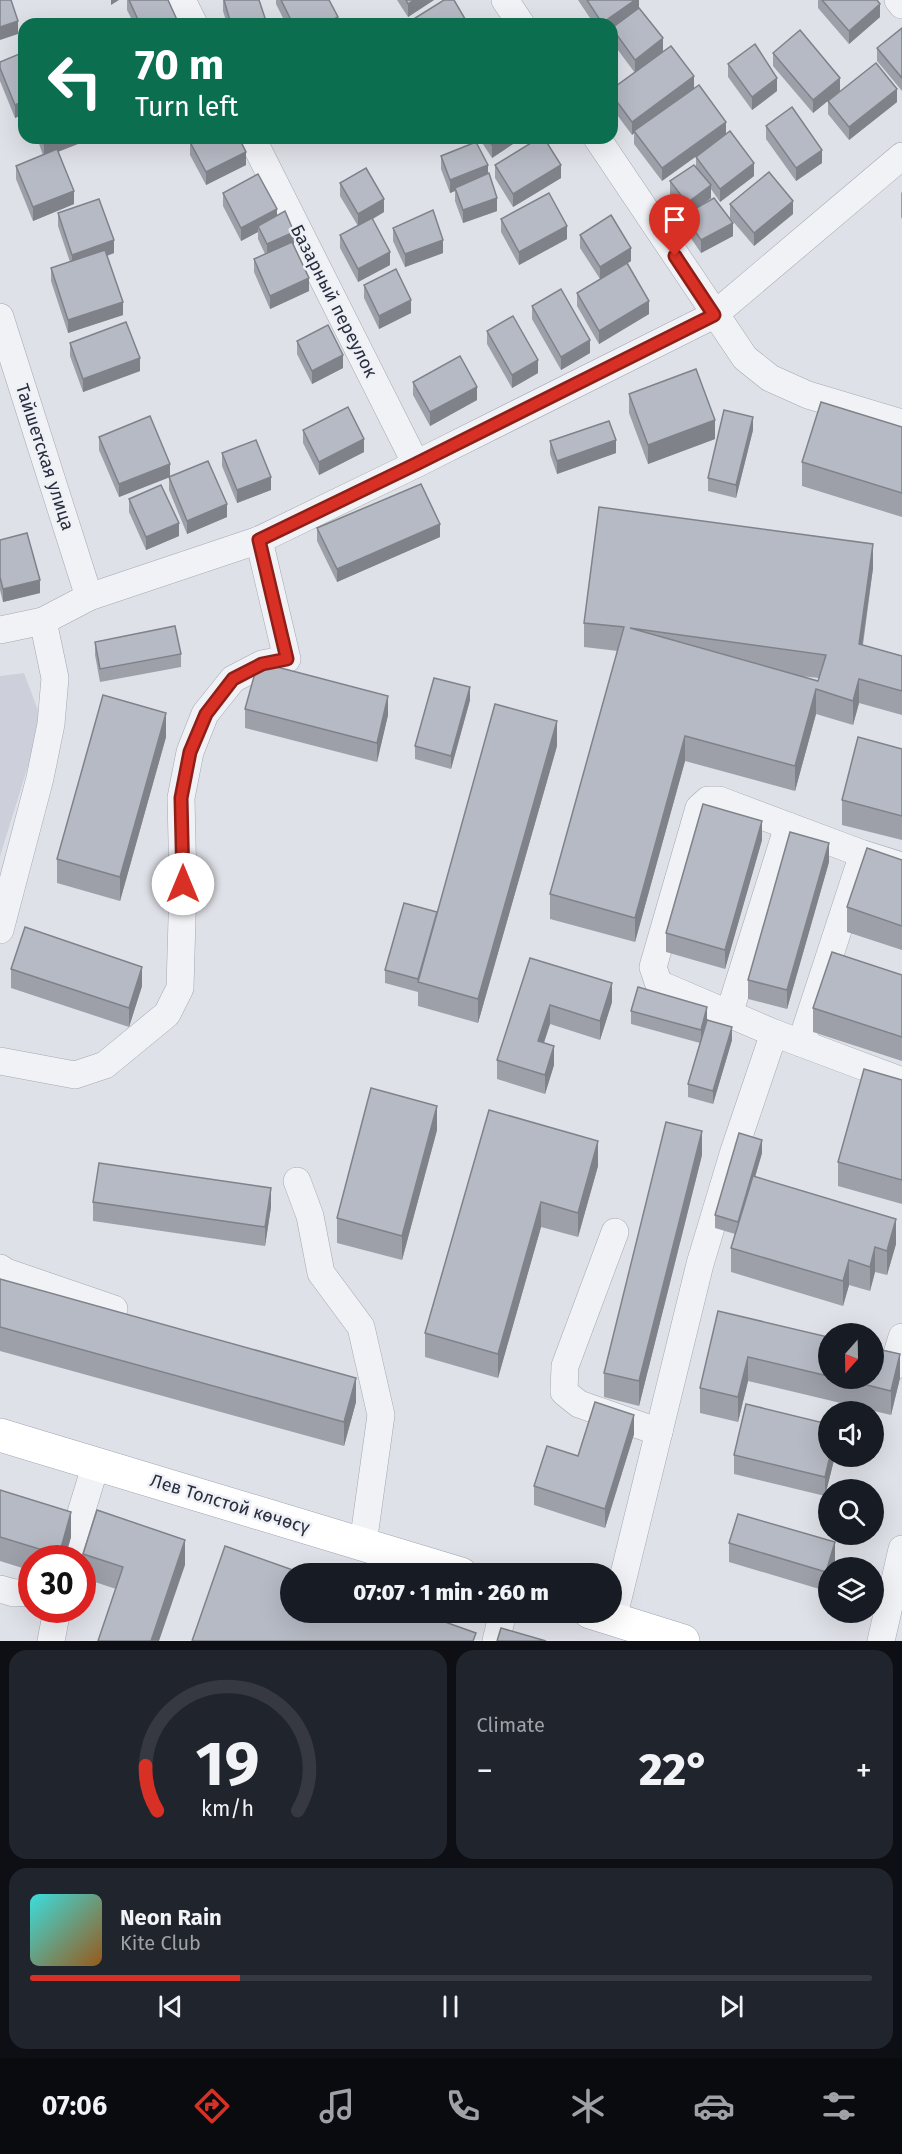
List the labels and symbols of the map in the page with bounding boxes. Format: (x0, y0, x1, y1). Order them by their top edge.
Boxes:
pin (649, 194, 700, 256)
street label: Базарный переулок (286, 221, 382, 382)
street label: Тайшетская улица (11, 381, 79, 533)
position arrow (151, 852, 215, 916)
north arrow (818, 1323, 884, 1389)
street label: Лев Толстой көчөсү (148, 1469, 313, 1539)
speed limit sign: 30 (18, 1545, 96, 1623)

